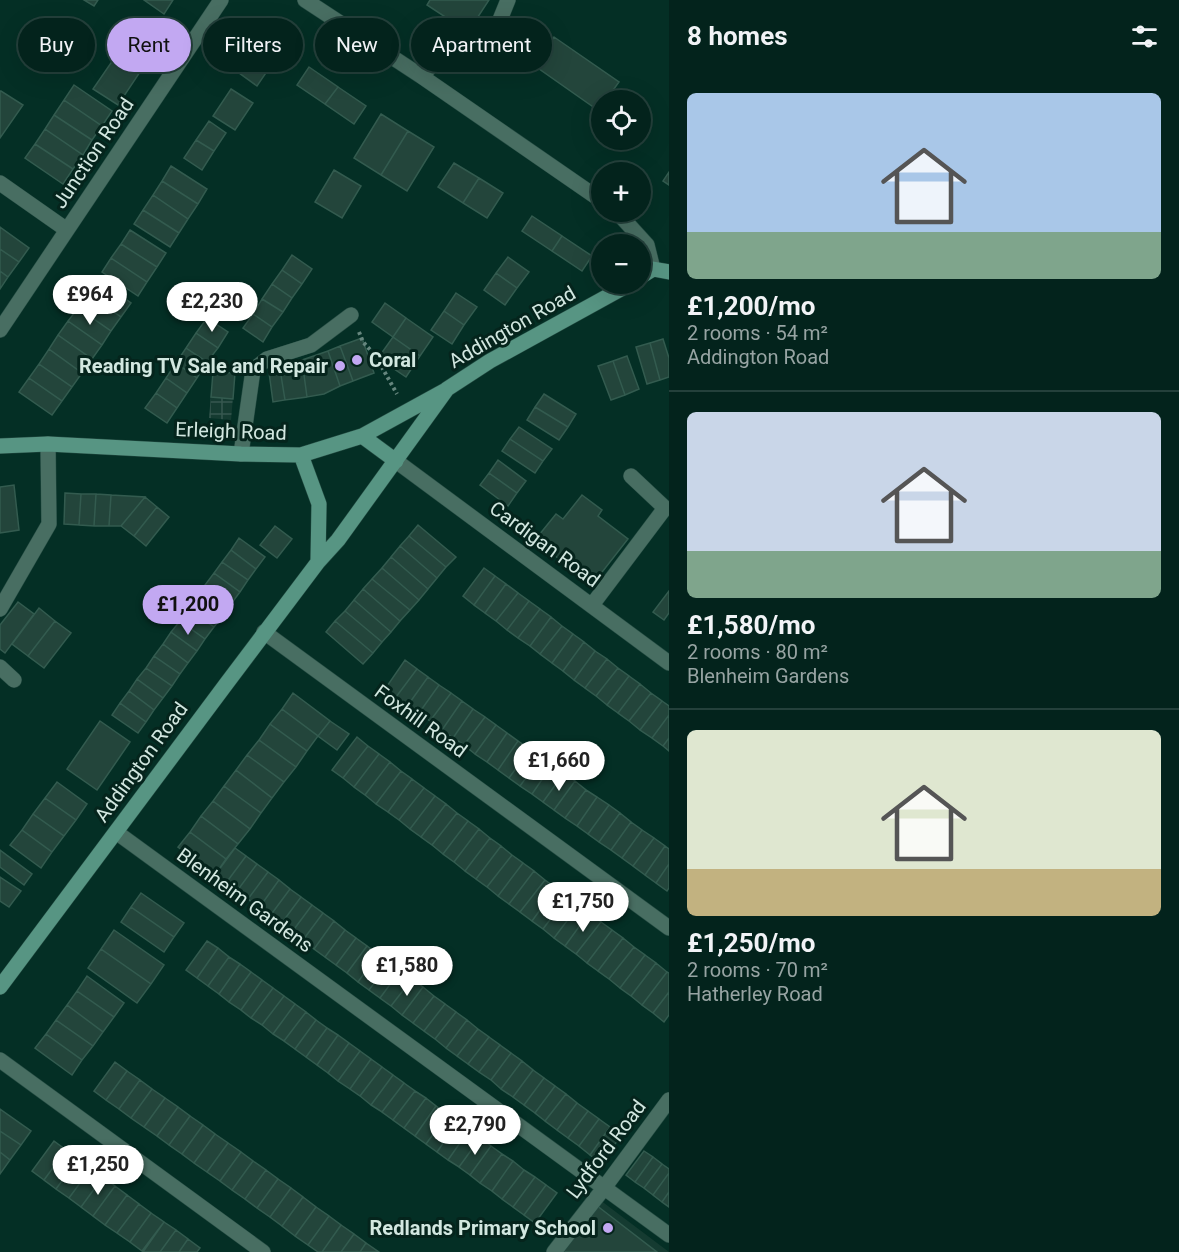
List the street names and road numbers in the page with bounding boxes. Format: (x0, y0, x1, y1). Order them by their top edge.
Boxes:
street label: Junction Road (47, 93, 139, 213)
street label: Addington Road (444, 281, 580, 373)
street label: Erleigh Road (175, 417, 287, 445)
street label: Cardigan Road (485, 496, 605, 592)
street label: Foxhill Road (370, 679, 472, 763)
street label: Addington Road (89, 697, 193, 827)
street label: Blenheim Gardens (172, 843, 318, 957)
street label: Lydford Road (561, 1095, 651, 1203)

